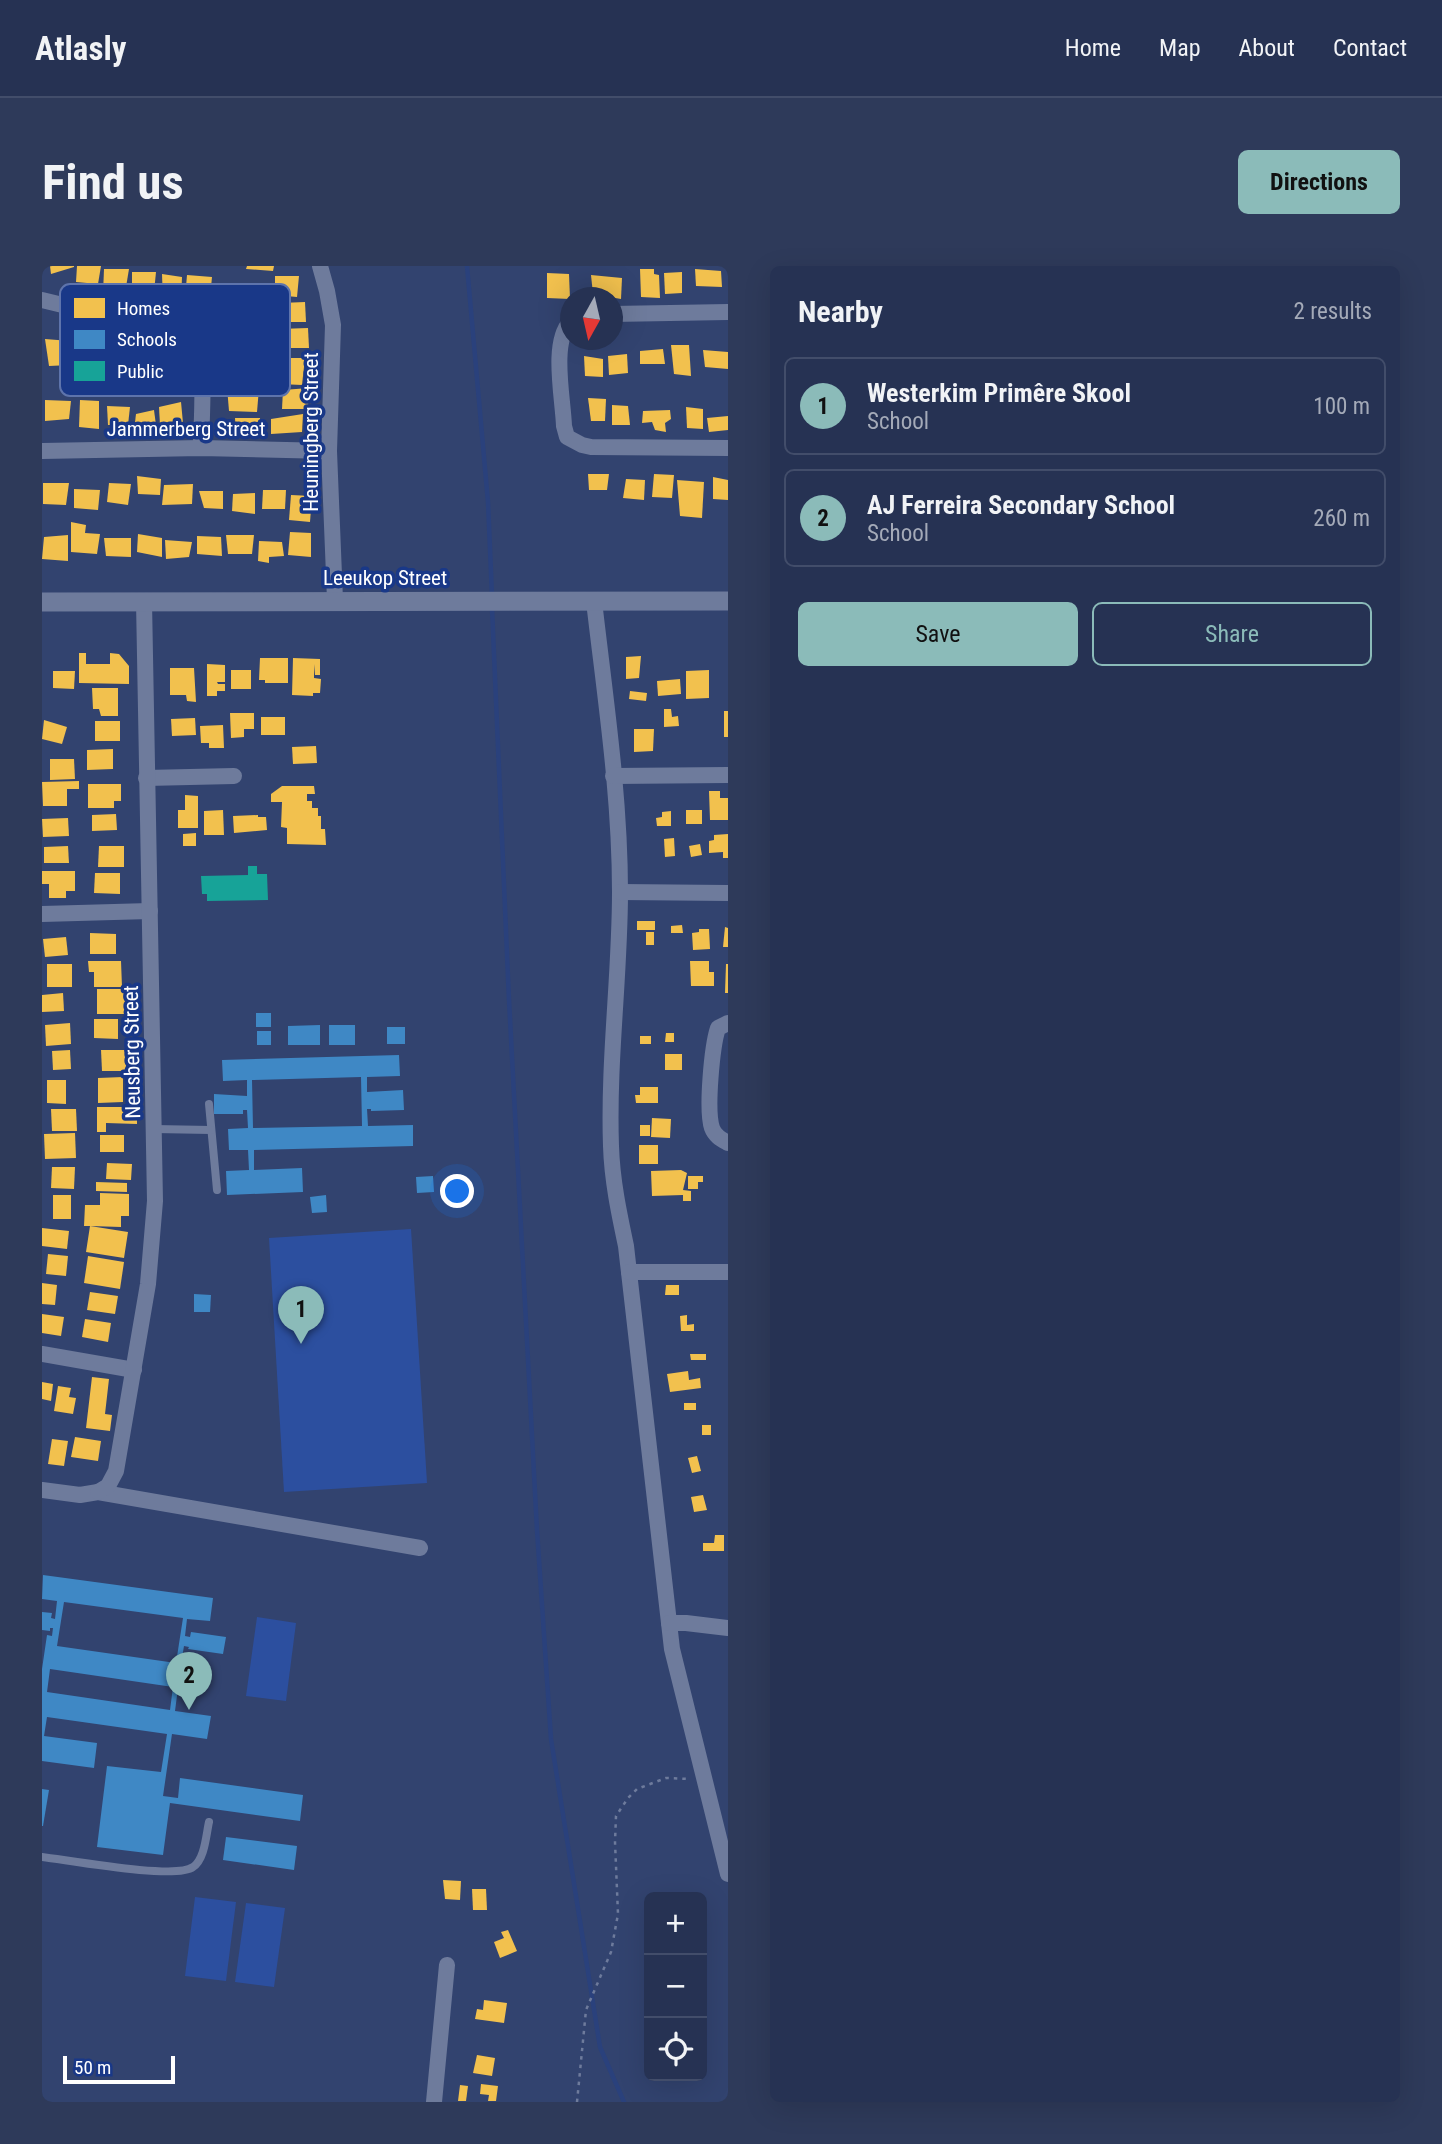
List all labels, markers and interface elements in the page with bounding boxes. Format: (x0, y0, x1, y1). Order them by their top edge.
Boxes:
text: Atlasly (35, 29, 126, 68)
text: Home (1065, 34, 1121, 62)
text: Map (1159, 34, 1201, 62)
text: About (1239, 34, 1295, 62)
text: Contact (1333, 34, 1407, 62)
button: Directions (1238, 150, 1400, 214)
text: Find us (42, 154, 184, 211)
legend (60, 284, 290, 396)
north arrow (560, 287, 623, 350)
text: Nearby (798, 294, 883, 329)
text: Homes (117, 297, 170, 320)
text: 2 results (1294, 298, 1372, 325)
text: Schools (117, 328, 177, 351)
street label: Heuningberg Street (299, 352, 323, 512)
text: Public (117, 360, 164, 383)
text: Westerkim Primêre Skool (867, 378, 1131, 408)
text: 1 (817, 393, 829, 420)
text: 100 m (1313, 393, 1370, 420)
text: School (867, 408, 929, 435)
street label: Jammerberg Street (107, 417, 265, 441)
text: AJ Ferreira Secondary School (867, 490, 1175, 520)
text: 2 (817, 505, 829, 532)
text: 260 m (1313, 505, 1370, 532)
text: School (867, 520, 929, 547)
street label: Leeukop Street (323, 566, 447, 590)
button: Save (798, 602, 1078, 666)
button: Share (1092, 602, 1372, 666)
street label: Neusberg Street (119, 985, 145, 1119)
your location (440, 1174, 474, 1208)
pin: 1 (278, 1286, 324, 1344)
pin: 2 (166, 1652, 212, 1710)
map controls (644, 1892, 707, 2081)
button: + (644, 1892, 707, 1955)
button: − (644, 1955, 707, 2018)
button: locate (644, 2018, 707, 2081)
scale bar (63, 2053, 175, 2085)
text: 50 m (74, 2056, 111, 2079)

